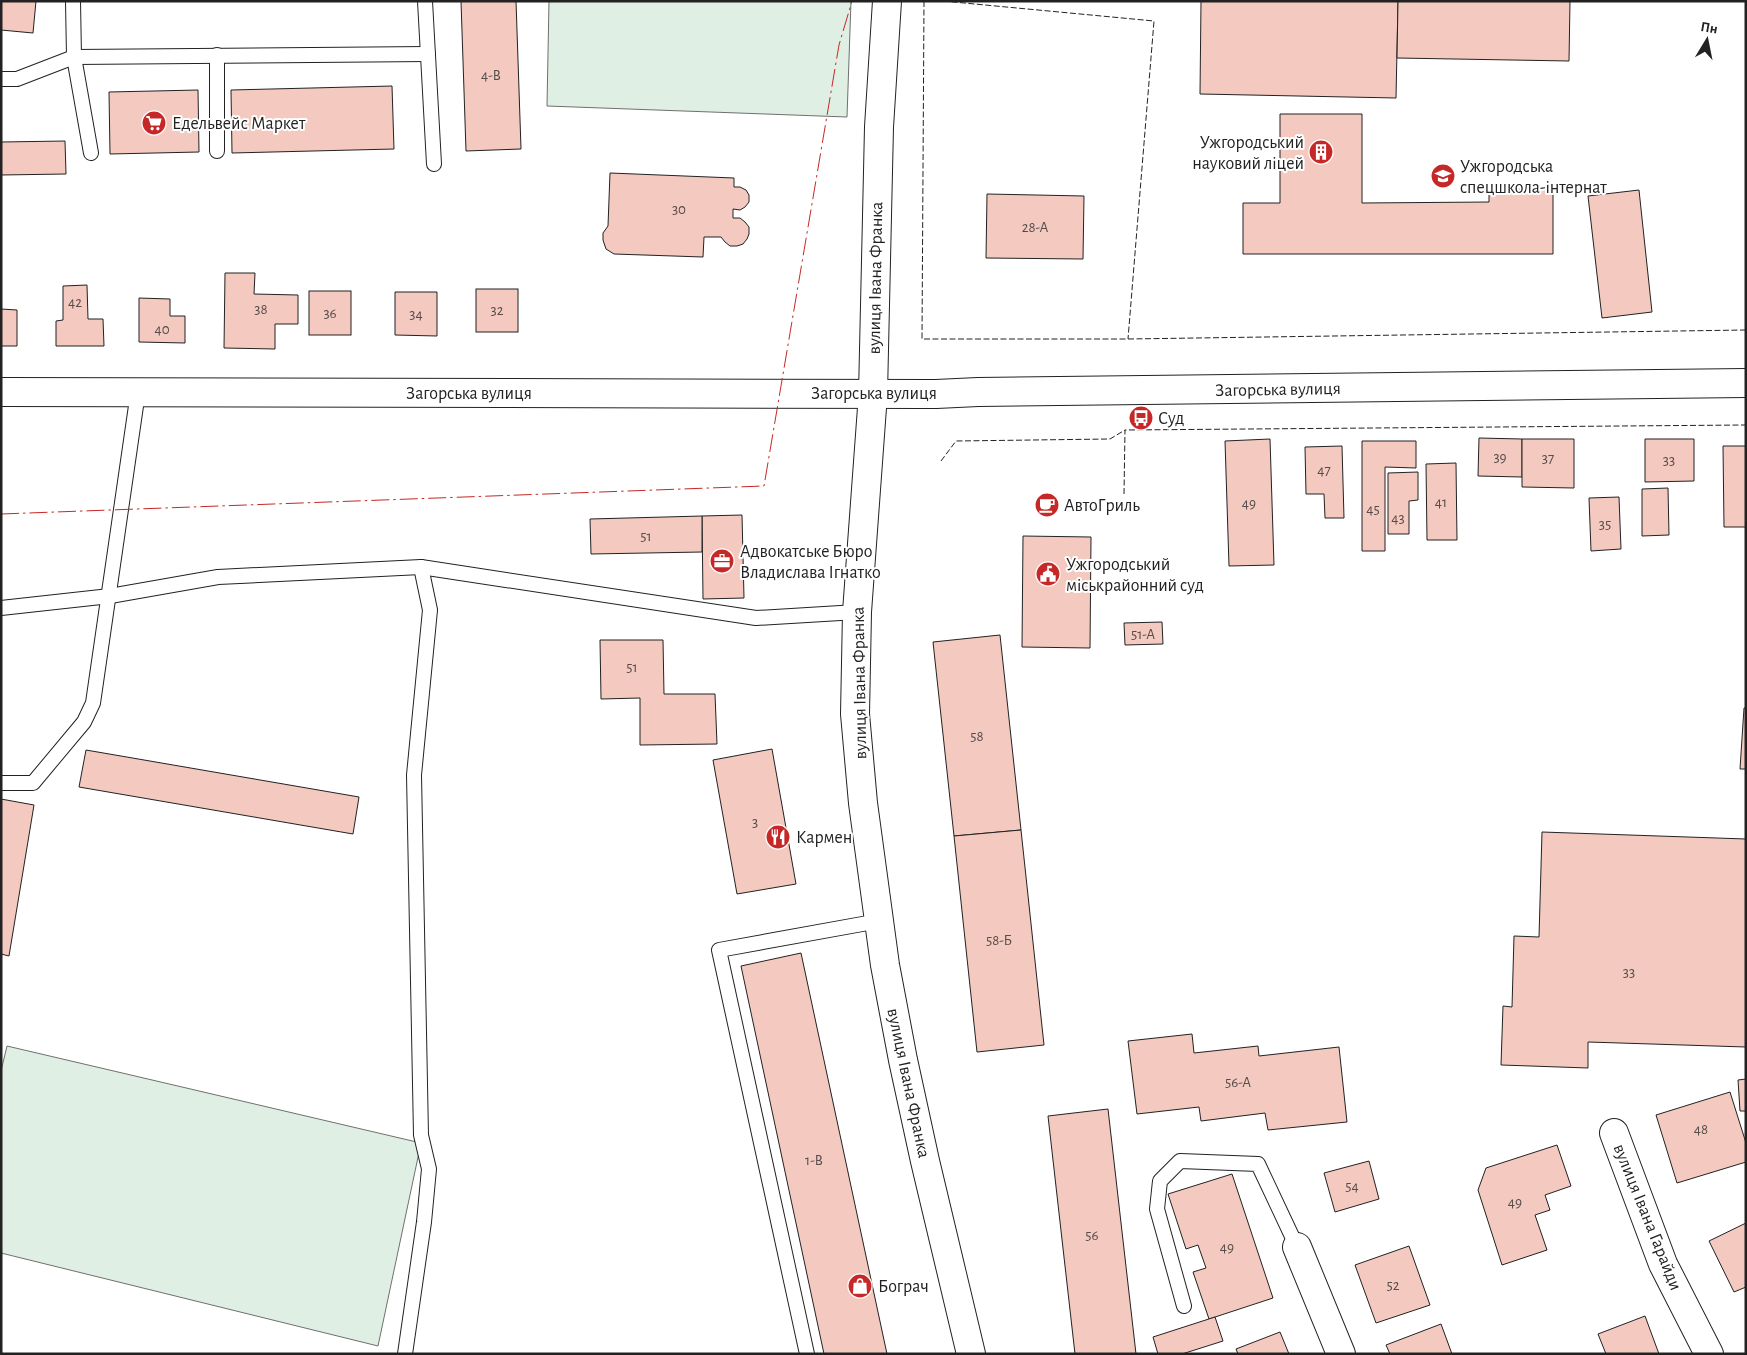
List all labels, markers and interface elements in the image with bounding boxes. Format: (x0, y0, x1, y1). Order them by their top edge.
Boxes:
north arrow (1682, 15, 1732, 65)
text: Пн (1699, 20, 1719, 37)
house number: 4-В (481, 68, 501, 83)
supermarket icon: Едельвейс Маркет (141, 110, 167, 136)
place label: Едельвейс Маркет (172, 115, 306, 133)
place label: Ужгородський науковий ліцей (1192, 134, 1304, 173)
building icon: Ужгородський науковий ліцей (1308, 139, 1334, 165)
place label: Ужгородська спецшкола-інтернат (1460, 158, 1607, 197)
school or university icon: Ужгородська спецшкола-інтернат (1430, 163, 1456, 189)
house number: 30 (672, 202, 686, 217)
street label: вулиця Івана Франка (866, 202, 886, 355)
house number: 28-А (1022, 220, 1048, 235)
house number: 42 (68, 295, 82, 310)
house number: 38 (254, 302, 268, 317)
house number: 32 (490, 303, 504, 318)
house number: 36 (323, 306, 337, 321)
house number: 34 (409, 307, 423, 322)
house number: 40 (154, 322, 170, 337)
street label: Загорська вулиця (1215, 380, 1341, 400)
street label: Загорська вулиця (406, 385, 532, 403)
street label: Загорська вулиця (811, 385, 937, 403)
bus stop icon: Суд (1128, 405, 1154, 431)
place label: Суд (1158, 410, 1184, 428)
house number: 39 (1493, 450, 1507, 465)
house number: 37 (1542, 451, 1554, 466)
house number: 33 (1663, 453, 1675, 468)
house number: 47 (1317, 463, 1331, 478)
cafe icon: АвтоГриль (1034, 492, 1060, 518)
house number: 41 (1435, 495, 1447, 510)
house number: 49 (1242, 496, 1256, 511)
place label: АвтоГриль (1064, 497, 1140, 515)
house number: 45 (1366, 502, 1380, 517)
house number: 43 (1391, 511, 1405, 526)
house number: 35 (1599, 517, 1611, 532)
house number: 51 (640, 529, 652, 544)
place label: Адвокатське Бюро Владислава Ігнатко (740, 543, 881, 582)
office icon: Адвокатське Бюро Владислава Ігнатко (709, 548, 735, 574)
place label: Ужгородський міськрайонний суд (1066, 556, 1204, 595)
public building icon: Ужгородський міськрайонний суд (1035, 561, 1061, 587)
street label: вулиця Івана Франка (850, 606, 870, 759)
house number: 51-А (1131, 627, 1155, 642)
house number: 51 (626, 660, 638, 675)
house number: 58 (970, 729, 984, 744)
house number: 3 (752, 815, 758, 830)
restaurant icon: Кармен (765, 824, 791, 850)
place label: Кармен (796, 829, 852, 847)
house number: 58-Б (986, 933, 1012, 948)
house number: 33 (1623, 965, 1635, 980)
street label: вулиця Івана Франка (883, 1007, 933, 1160)
house number: 56-А (1225, 1075, 1251, 1090)
house number: 48 (1694, 1122, 1708, 1137)
street label: вулиця Івана Гарайди (1609, 1142, 1685, 1293)
house number: 1-В (805, 1153, 823, 1168)
house number: 54 (1345, 1179, 1359, 1194)
house number: 49 (1508, 1195, 1522, 1210)
house number: 56 (1085, 1228, 1099, 1243)
house number: 49 (1220, 1240, 1234, 1255)
shop icon: Бограч (847, 1273, 873, 1299)
place label: Бограч (878, 1278, 929, 1296)
house number: 52 (1386, 1278, 1400, 1293)

